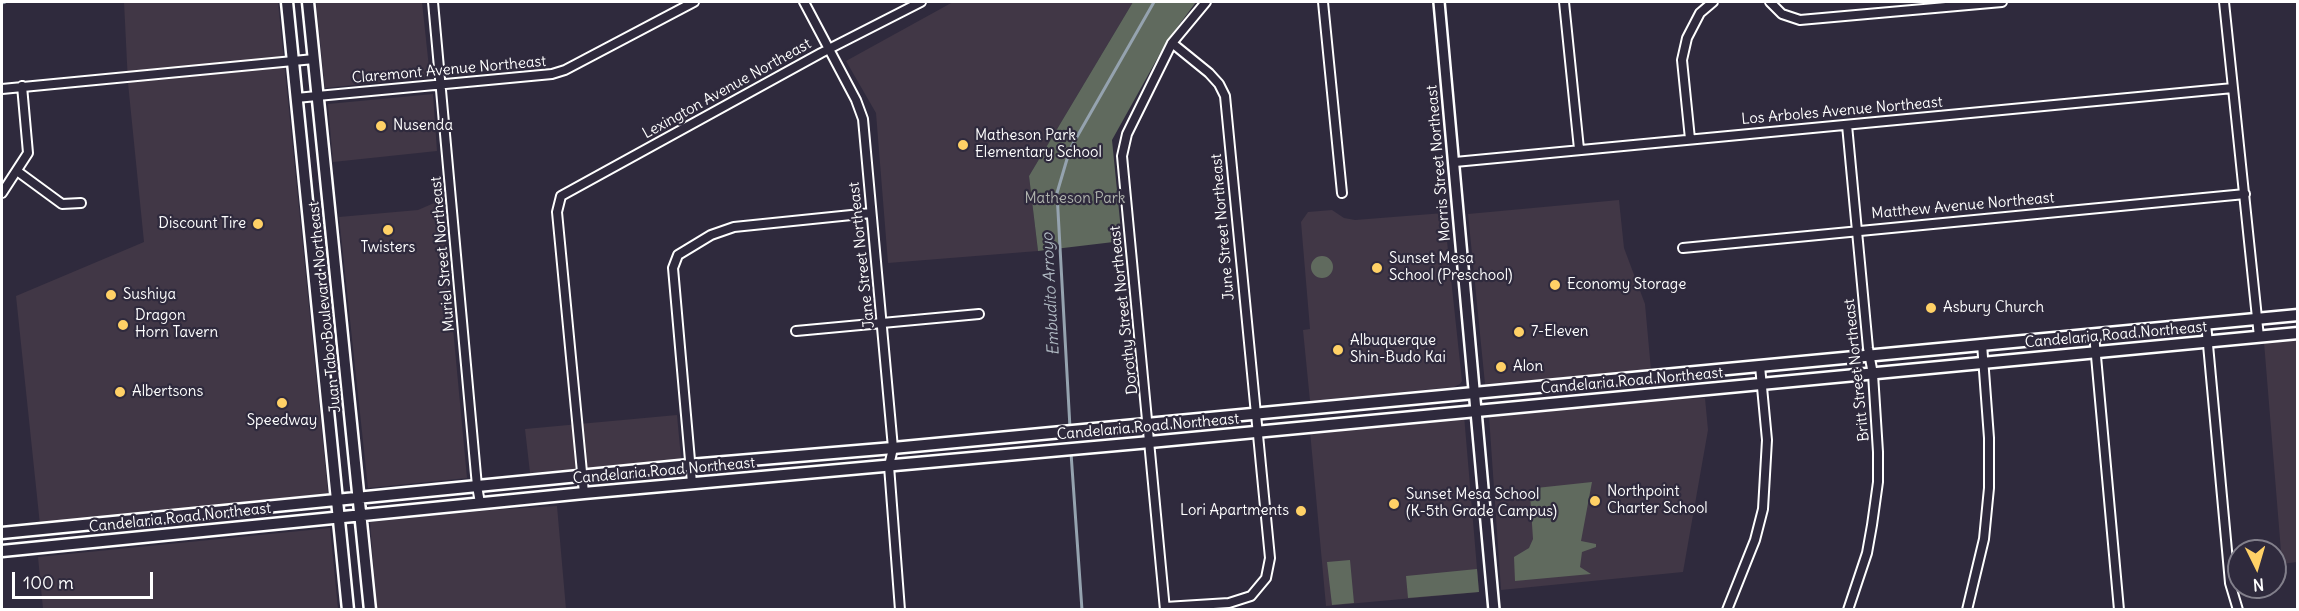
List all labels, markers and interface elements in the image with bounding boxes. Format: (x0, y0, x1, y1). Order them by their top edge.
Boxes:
street label: Lexington Avenue Northeast (639, 35, 815, 143)
street label: Claremont Avenue Northeast (351, 53, 547, 87)
street label: Morris Street Northeast (1423, 84, 1455, 242)
street label: Los Arboles Avenue Northeast (1741, 93, 1943, 129)
place label: Nusenda (393, 117, 453, 135)
marker: Nusenda (374, 119, 388, 133)
place label: Matheson Park Elementary School (975, 127, 1102, 162)
marker: Matheson Park Elementary School (956, 138, 970, 152)
street label: June Street Northeast (1208, 153, 1238, 301)
street label: Muriel Street Northeast (427, 176, 459, 332)
street label: Jane Street Northeast (845, 181, 879, 329)
street label: Matthew Avenue Northeast (1871, 189, 2055, 223)
park label: Matheson Park (1025, 190, 1125, 208)
street label: Juan Tabo Boulevard Northeast (305, 200, 345, 414)
place label: Discount Tire (158, 215, 246, 233)
marker: Discount Tire (251, 217, 265, 231)
marker: Twisters (381, 223, 395, 237)
street label: Dorothy Street Northeast (1106, 225, 1142, 395)
water label: Embudito Arroyo (1038, 232, 1064, 356)
place label: Twisters (361, 239, 415, 257)
place label: Sunset Mesa School (Preschool) (1389, 250, 1513, 285)
marker: Sunset Mesa School (Preschool) (1370, 261, 1384, 275)
place label: Economy Storage (1567, 276, 1686, 294)
marker: Economy Storage (1548, 278, 1562, 292)
place label: Sushiya (123, 286, 176, 304)
marker: Sushiya (104, 288, 118, 302)
street label: Britt Street Northeast (1841, 298, 1873, 442)
place label: Asbury Church (1943, 299, 2044, 317)
marker: Asbury Church (1924, 301, 1938, 315)
place label: Dragon Horn Tavern (135, 307, 218, 342)
marker: Dragon Horn Tavern (116, 318, 130, 332)
street label: Candelaria Road Northeast (2024, 318, 2208, 352)
place label: 7-Eleven (1531, 323, 1589, 341)
marker: 7-Eleven (1512, 325, 1526, 339)
place label: Albuquerque Shin-Budo Kai (1350, 332, 1446, 367)
marker: Albuquerque Shin-Budo Kai (1331, 343, 1345, 357)
place label: Alon (1513, 358, 1543, 376)
marker: Alon (1494, 360, 1508, 374)
street label: Candelaria Road Northeast (1540, 364, 1724, 398)
place label: Albertsons (132, 383, 203, 401)
marker: Albertsons (113, 385, 127, 399)
marker: Speedway (275, 396, 289, 410)
street label: Candelaria Road Northeast (1056, 410, 1240, 444)
place label: Speedway (247, 412, 317, 430)
street label: Candelaria Road Northeast (572, 454, 756, 488)
place label: Northpoint Charter School (1607, 483, 1708, 518)
place label: Sunset Mesa School (K-5th Grade Campus) (1406, 486, 1557, 521)
marker: Northpoint Charter School (1588, 494, 1602, 508)
marker: Sunset Mesa School (K-5th Grade Campus) (1387, 497, 1401, 511)
street label: Candelaria Road Northeast (88, 499, 272, 537)
place label: Lori Apartments (1180, 502, 1289, 520)
marker: Lori Apartments (1294, 504, 1308, 518)
north arrow (2227, 539, 2287, 599)
scale bar (15, 560, 156, 598)
text: 100 m (23, 571, 74, 594)
text: N (2252, 574, 2265, 595)

